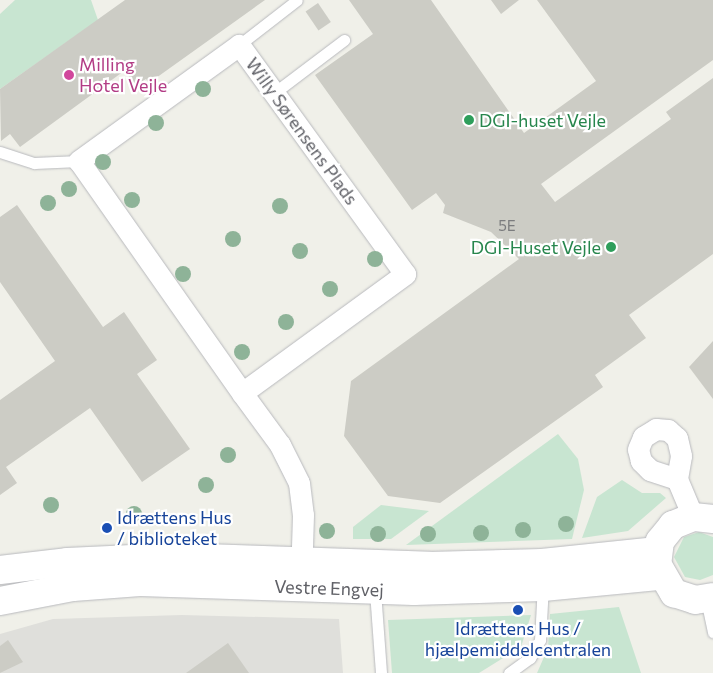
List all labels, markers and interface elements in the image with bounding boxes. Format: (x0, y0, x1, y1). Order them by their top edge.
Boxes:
street label: Willy Sørensens Plads (241, 53, 363, 209)
place label: Milling Hotel Vejle (79, 54, 167, 96)
marker: Milling Hotel Vejle (63, 69, 75, 81)
place label: DGI-huset Vejle (479, 109, 606, 131)
marker: DGI-huset Vejle (463, 114, 475, 126)
house number: 5E (498, 217, 516, 235)
place label: DGI-Huset Vejle (471, 236, 601, 258)
marker: DGI-Huset Vejle (605, 241, 617, 253)
place label: Idrættens Hus / biblioteket (117, 507, 232, 550)
marker: Idrættens Hus / biblioteket (101, 522, 113, 534)
street label: Vestre Engvej (274, 575, 384, 601)
marker: Idrættens Hus / hjælpemiddelcentralen (512, 604, 524, 616)
place label: Idrættens Hus / hjælpemiddelcentralen (425, 618, 611, 660)

